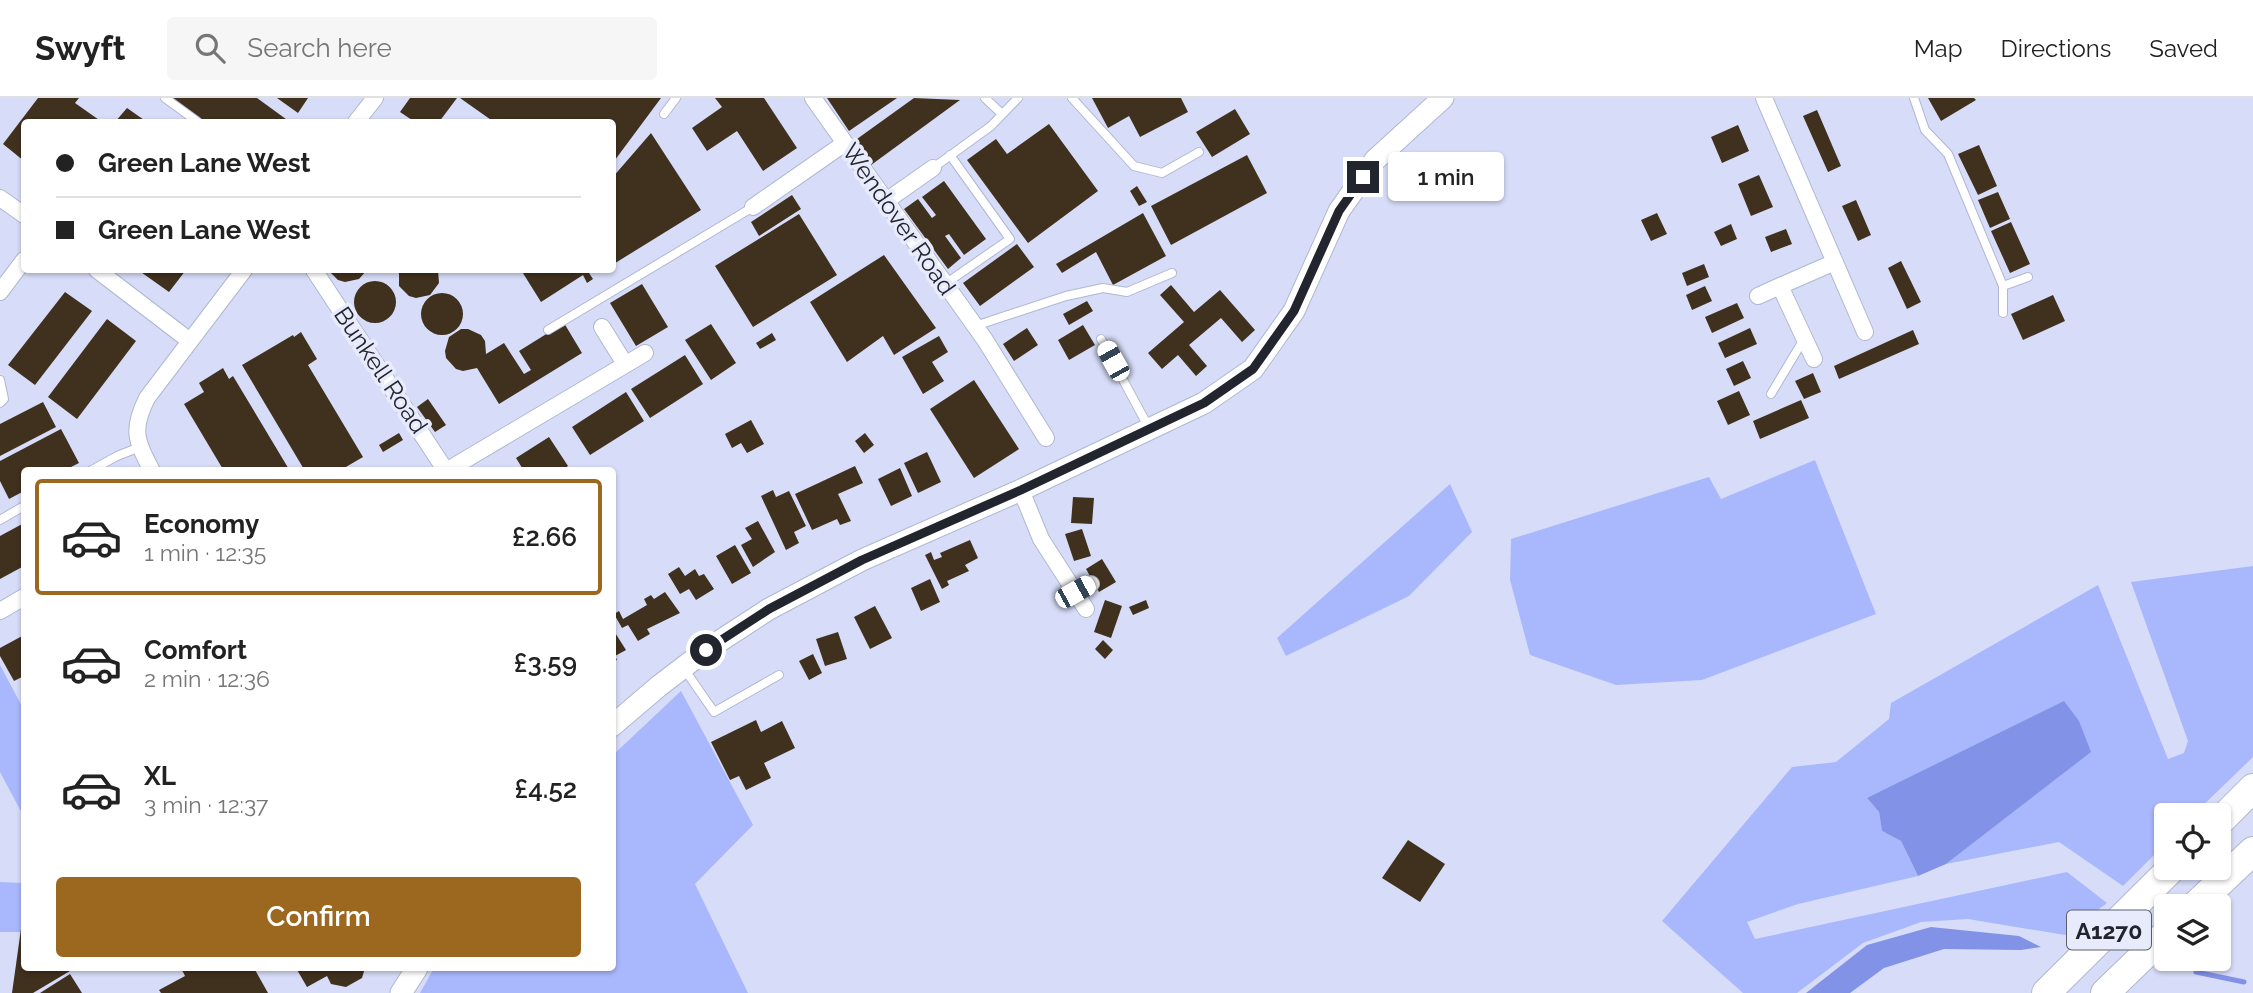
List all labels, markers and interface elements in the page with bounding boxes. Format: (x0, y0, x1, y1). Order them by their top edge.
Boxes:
search box (167, 17, 657, 80)
text: Swyft (35, 29, 125, 68)
icon: search (191, 29, 229, 67)
text: Search here (247, 33, 392, 63)
text: Map (1914, 34, 1963, 63)
text: Directions (2001, 34, 2111, 63)
text: Saved (2149, 34, 2218, 63)
street label: Wendover Road (836, 138, 962, 300)
text: Green Lane West (98, 148, 310, 178)
callout: 1 min (1388, 153, 1503, 202)
route end (1347, 161, 1379, 193)
text: 1 min (1417, 163, 1475, 190)
text: Green Lane West (98, 215, 310, 245)
street label: Bunkell Road (328, 301, 434, 439)
car (1094, 338, 1133, 384)
icon: car (60, 506, 123, 569)
text: Economy (144, 509, 259, 539)
text: £2.66 (512, 522, 577, 552)
text: 1 min · 12:35 (144, 539, 266, 566)
car (1052, 573, 1099, 611)
icon: car (60, 632, 123, 695)
route start (690, 634, 722, 666)
text: Comfort (144, 635, 247, 665)
text: £3.59 (514, 648, 577, 678)
text: 2 min · 12:36 (144, 665, 270, 692)
icon: car (60, 758, 123, 821)
text: XL (144, 761, 176, 791)
text: £4.52 (514, 774, 577, 804)
text: 3 min · 12:37 (144, 791, 268, 818)
map controls (2154, 803, 2231, 971)
button: locate (2154, 803, 2231, 880)
button: Confirm (56, 877, 581, 957)
button: layers (2154, 894, 2231, 971)
road number: A1270 (2067, 910, 2151, 950)

